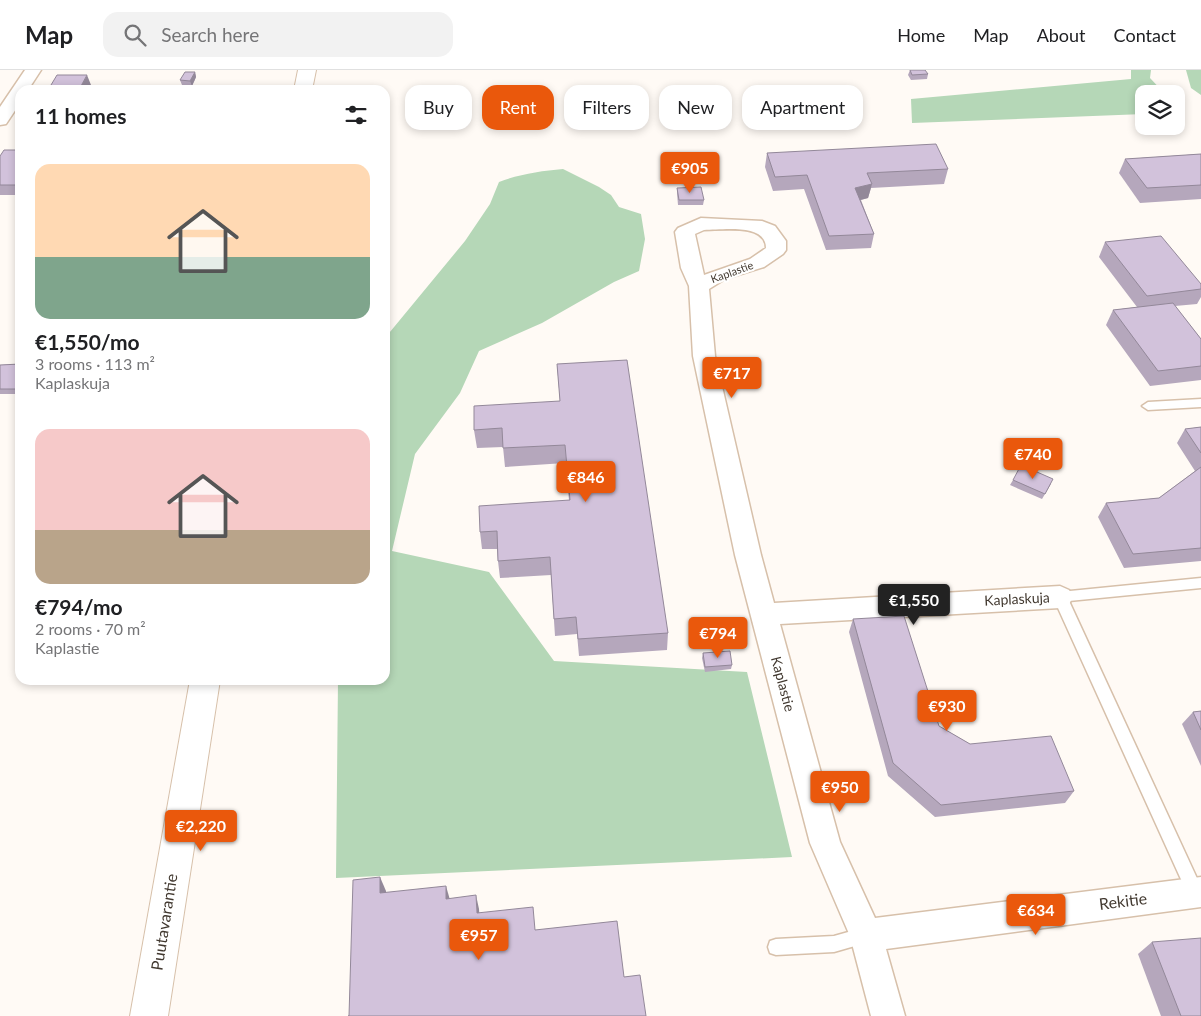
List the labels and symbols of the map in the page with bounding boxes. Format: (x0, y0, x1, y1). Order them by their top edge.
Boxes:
pin: €905 (660, 152, 720, 194)
street label: Kaplastie (709, 258, 755, 285)
pin: €717 (702, 356, 762, 399)
pin: €740 (1003, 438, 1063, 480)
pin: €846 (556, 460, 616, 503)
pin: €1,550 (873, 584, 955, 626)
street label: Kaplaskuja (984, 588, 1050, 609)
pin: €794 (688, 616, 748, 659)
street label: Kaplastie (768, 654, 799, 713)
pin: €930 (917, 690, 977, 732)
pin: €950 (810, 770, 870, 813)
pin: €2,220 (160, 810, 242, 852)
street label: Puutavarantie (146, 872, 181, 972)
street label: Rekitie (1098, 888, 1148, 913)
pin: €634 (1006, 894, 1066, 936)
pin: €957 (449, 918, 509, 961)

